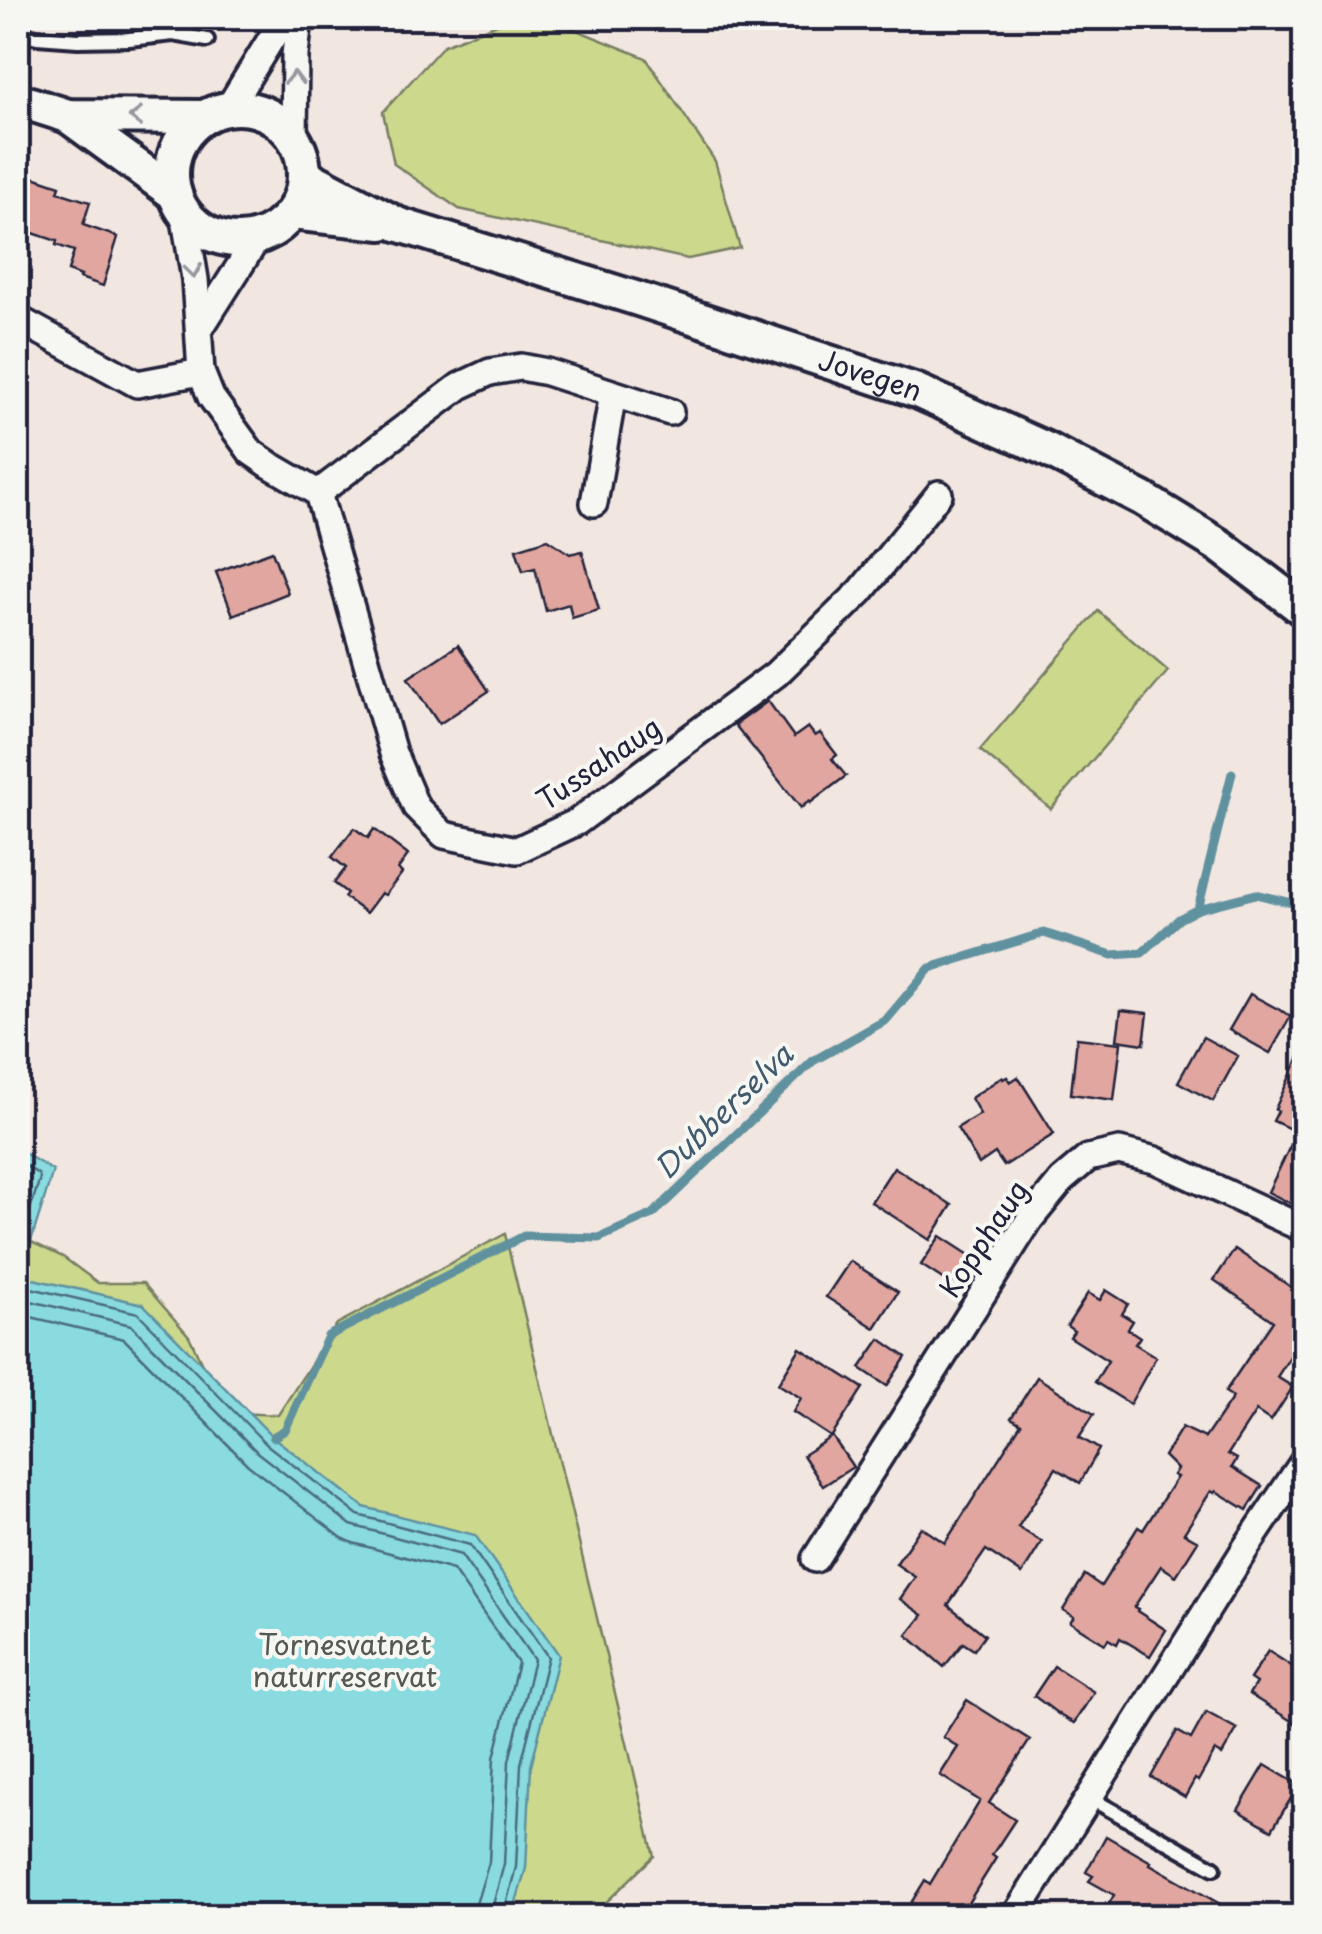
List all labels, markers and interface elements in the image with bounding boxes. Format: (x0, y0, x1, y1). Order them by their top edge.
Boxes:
one-way arrow (284, 70, 305, 86)
one-way arrow (127, 106, 142, 128)
one-way arrow (182, 263, 203, 279)
street label: Jovegen (813, 337, 928, 411)
street label: Tussahaug (527, 705, 669, 820)
water label: Dubberselva (642, 1031, 803, 1188)
street label: Kopphaug (928, 1171, 1038, 1305)
park label: Tornesvatnet naturreservat (253, 1622, 437, 1697)

